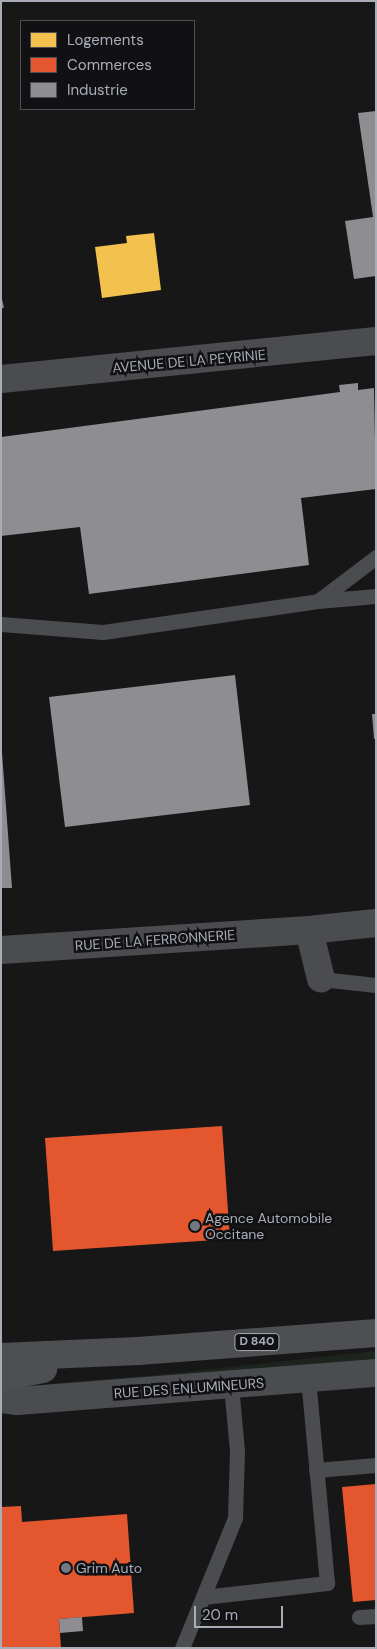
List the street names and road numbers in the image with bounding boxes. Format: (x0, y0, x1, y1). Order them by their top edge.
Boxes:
street label: AVENUE DE LA PEYRINIE (112, 346, 266, 376)
street label: RUE DE LA FERRONNERIE (74, 926, 236, 954)
road number: D 840 (233, 1332, 281, 1351)
street label: RUE DES ENLUMINEURS (113, 1374, 265, 1402)

